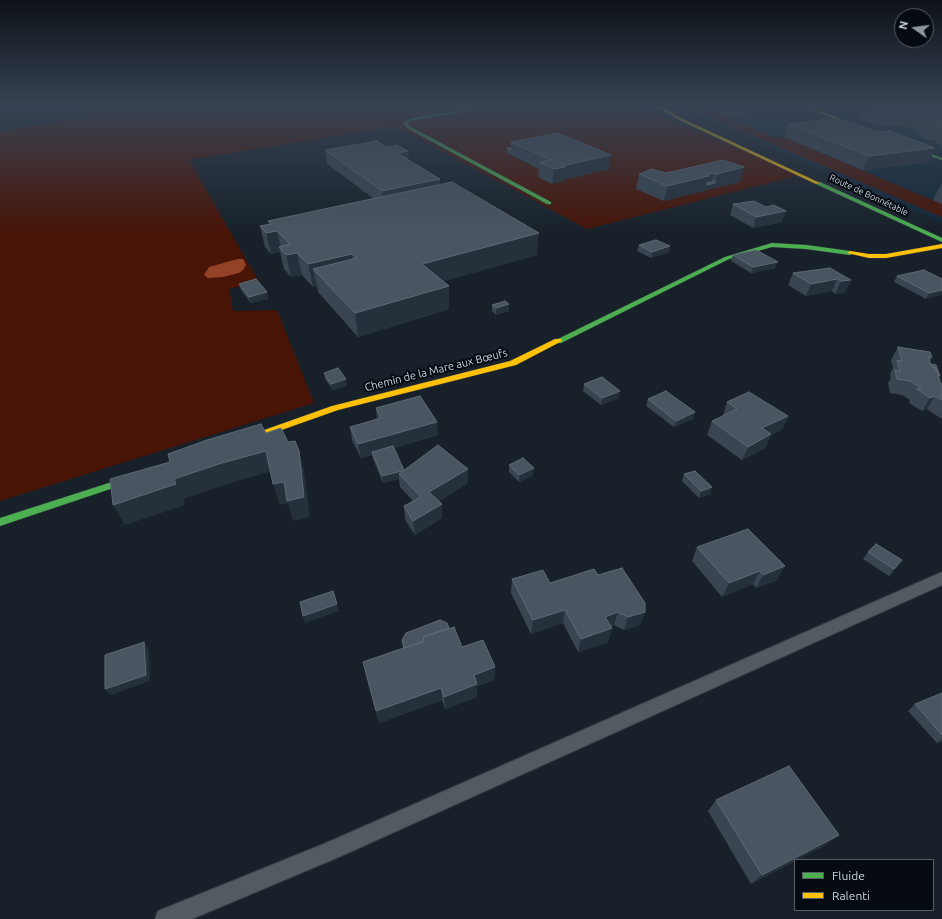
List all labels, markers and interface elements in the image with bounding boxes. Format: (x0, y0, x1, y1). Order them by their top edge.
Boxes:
north arrow (894, 8, 934, 48)
text: N (897, 20, 910, 31)
street label: Route de Bonnétable (828, 172, 910, 218)
street label: Chemin de la Mare aux Bœufs (363, 346, 509, 394)
legend (794, 859, 934, 911)
text: Fluide (832, 869, 865, 882)
text: Ralenti (832, 889, 870, 902)

